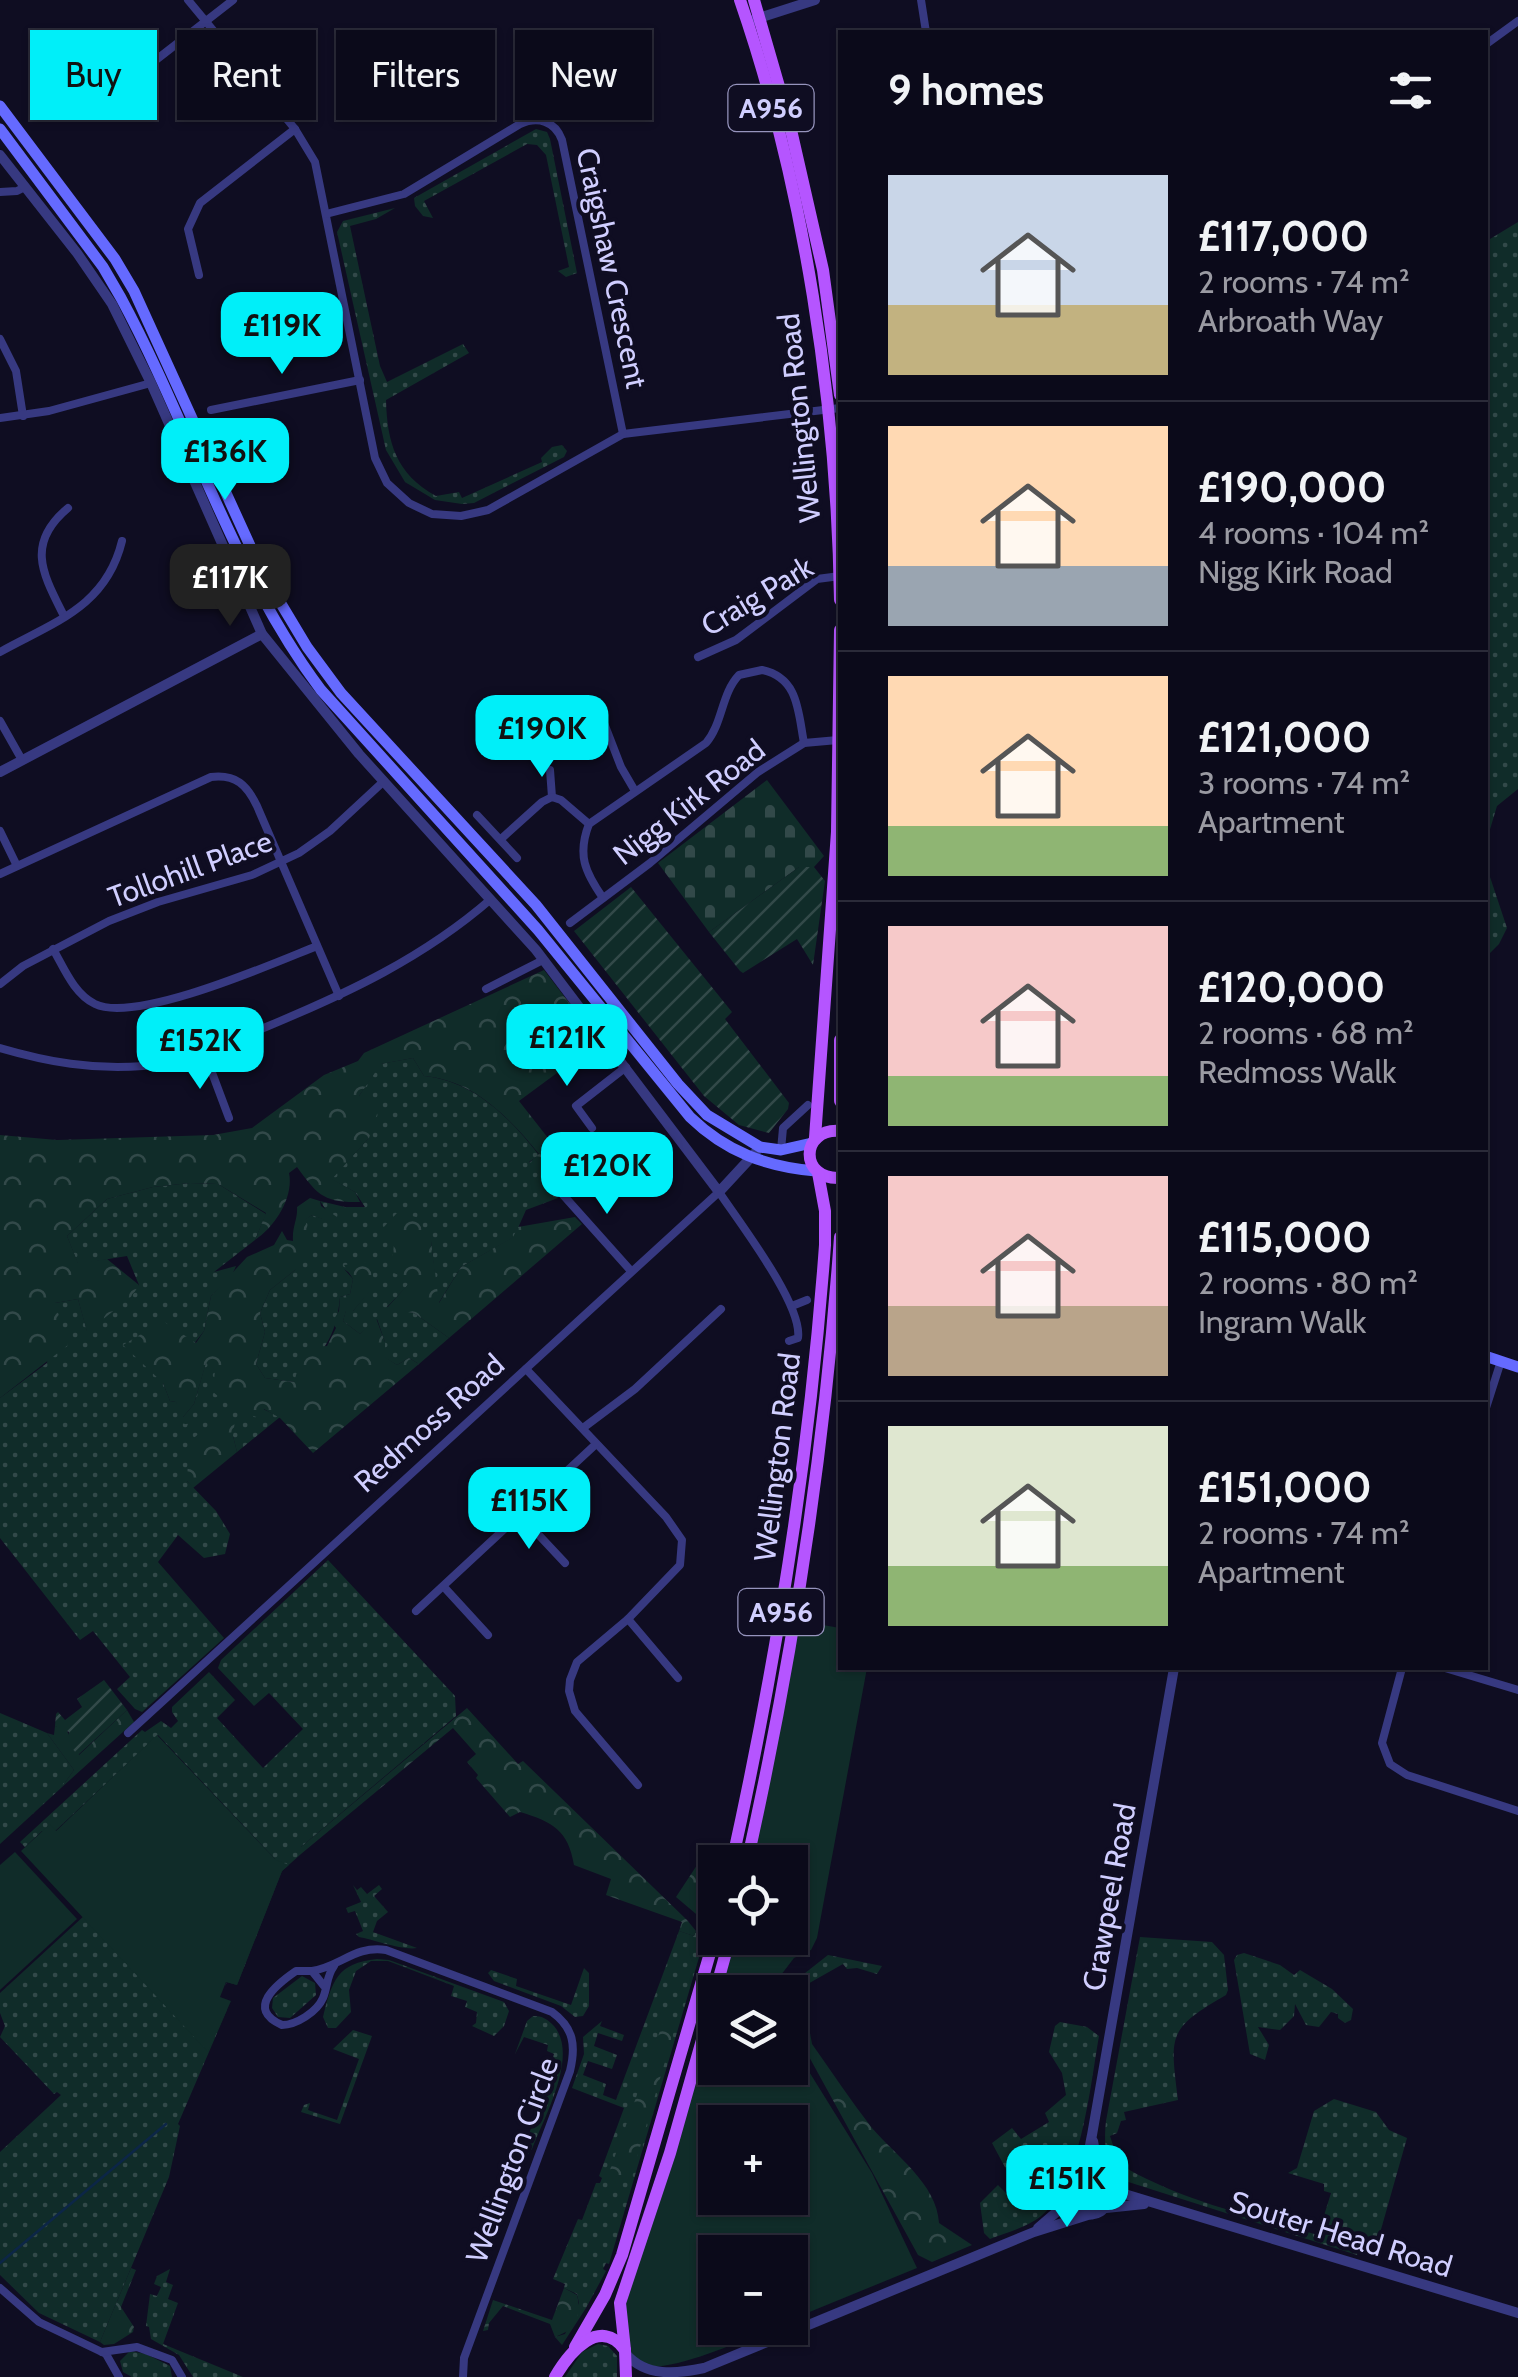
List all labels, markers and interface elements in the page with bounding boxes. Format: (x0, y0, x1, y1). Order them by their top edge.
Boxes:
chip: Buy (30, 30, 157, 120)
chip: Rent (177, 30, 316, 120)
chip: Filters (336, 30, 495, 120)
chip: New (515, 30, 652, 120)
icon: filters (1383, 63, 1438, 118)
text: 9 homes (888, 64, 1044, 116)
road number: A956 (728, 85, 814, 131)
street label: Craigshaw Crescent (568, 144, 656, 392)
text: £117,000 (1198, 210, 1369, 262)
icon: home (968, 215, 1088, 335)
text: 2 rooms · 74 m² (1198, 262, 1410, 301)
pin: £119K (212, 292, 352, 377)
text: Arbroath Way (1198, 301, 1383, 340)
text: £119K (243, 305, 321, 344)
street label: Wellington Road (770, 312, 828, 524)
pin: £136K (155, 418, 295, 503)
text: £136K (183, 431, 267, 470)
text: £190,000 (1198, 461, 1386, 513)
icon: home (968, 466, 1088, 586)
text: 4 rooms · 104 m² (1198, 513, 1429, 552)
pin: £117K (160, 544, 300, 629)
street label: Craig Park (694, 548, 820, 644)
text: Nigg Kirk Road (1198, 552, 1393, 591)
text: £117K (192, 557, 268, 596)
pin: £190K (472, 695, 612, 780)
text: £190K (497, 708, 587, 747)
text: £121,000 (1198, 711, 1371, 763)
icon: home (968, 716, 1088, 836)
street label: Nigg Kirk Road (606, 731, 772, 873)
text: 3 rooms · 74 m² (1198, 763, 1410, 802)
text: Apartment (1198, 802, 1345, 841)
street label: Tollohill Place (103, 822, 277, 916)
text: £120,000 (1198, 961, 1385, 1013)
icon: home (968, 966, 1088, 1086)
pin: £121K (497, 1004, 637, 1089)
pin: £152K (130, 1007, 270, 1092)
text: 2 rooms · 68 m² (1198, 1013, 1414, 1052)
text: £121K (528, 1017, 606, 1056)
text: £152K (159, 1020, 241, 1059)
text: Redmoss Walk (1198, 1052, 1396, 1091)
pin: £120K (537, 1132, 677, 1217)
text: £120K (563, 1145, 651, 1184)
text: £115,000 (1198, 1211, 1372, 1263)
icon: home (968, 1216, 1088, 1336)
text: 2 rooms · 80 m² (1198, 1263, 1418, 1302)
text: Ingram Walk (1198, 1302, 1366, 1341)
street label: Redmoss Road (346, 1346, 512, 1500)
street label: Wellington Road (746, 1351, 808, 1563)
text: £151,000 (1198, 1461, 1372, 1513)
icon: home (968, 1466, 1088, 1586)
pin: £115K (459, 1467, 599, 1552)
text: £115K (490, 1480, 568, 1519)
text: 2 rooms · 74 m² (1198, 1513, 1410, 1552)
text: Apartment (1198, 1552, 1345, 1591)
road number: A956 (738, 1589, 824, 1635)
street label: Crawpeel Road (1074, 1800, 1144, 1994)
map controls (698, 1845, 808, 2345)
button: locate (698, 1845, 808, 1955)
button: layers (698, 1975, 808, 2085)
street label: Wellington Circle (458, 2052, 566, 2268)
button: + (698, 2105, 808, 2215)
pin: £151K (997, 2145, 1137, 2230)
text: £151K (1028, 2158, 1106, 2197)
street label: Souter Head Road (1225, 2183, 1457, 2285)
button: − (698, 2235, 808, 2345)

